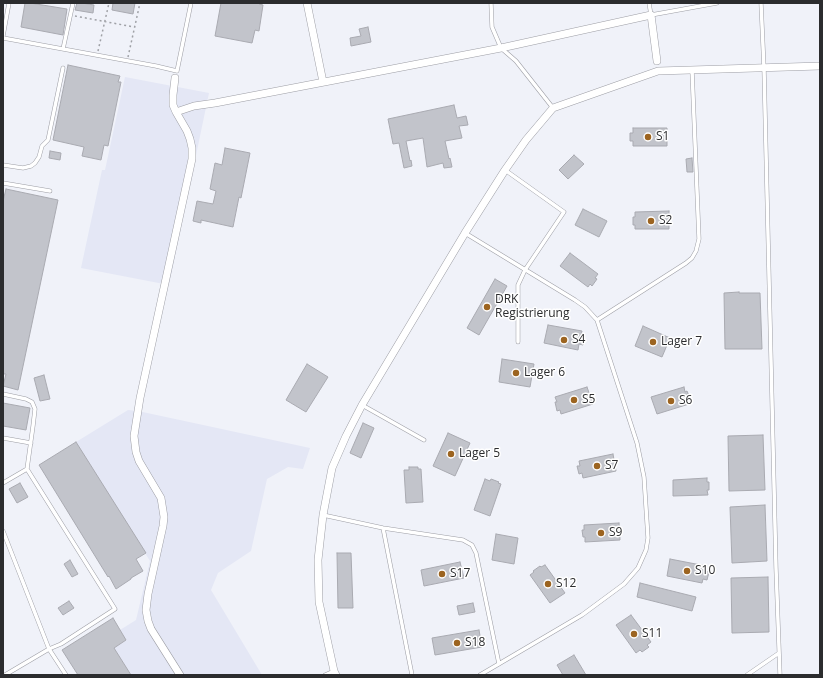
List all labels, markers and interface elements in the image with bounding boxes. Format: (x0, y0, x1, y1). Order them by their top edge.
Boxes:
place label: S1 (656, 130, 669, 144)
marker: S1 (643, 132, 653, 142)
place label: S2 (659, 214, 672, 228)
marker: S2 (646, 216, 656, 226)
place label: DRK Registrierung (495, 293, 569, 321)
marker: DRK Registrierung (482, 302, 492, 312)
place label: S4 (572, 333, 585, 347)
marker: S4 (559, 335, 569, 345)
place label: Lager 7 (661, 335, 702, 349)
marker: Lager 7 (648, 337, 658, 347)
place label: Lager 6 (524, 366, 565, 380)
marker: Lager 6 (511, 368, 521, 378)
place label: S5 (582, 393, 595, 407)
place label: S6 (679, 394, 692, 408)
marker: S5 (569, 395, 579, 405)
marker: S6 (666, 396, 676, 406)
place label: Lager 5 (459, 447, 500, 461)
marker: Lager 5 (446, 449, 456, 459)
place label: S7 (605, 459, 618, 473)
marker: S7 (592, 461, 602, 471)
place label: S9 (609, 526, 622, 540)
marker: S9 (596, 528, 606, 538)
place label: S10 (695, 564, 715, 578)
marker: S10 (682, 566, 692, 576)
place label: S17 (450, 567, 470, 581)
marker: S17 (437, 569, 447, 579)
place label: S12 (556, 577, 576, 591)
marker: S12 (543, 579, 553, 589)
place label: S11 (642, 627, 662, 641)
marker: S11 (629, 629, 639, 639)
place label: S18 (465, 636, 485, 650)
marker: S18 (452, 638, 462, 648)

